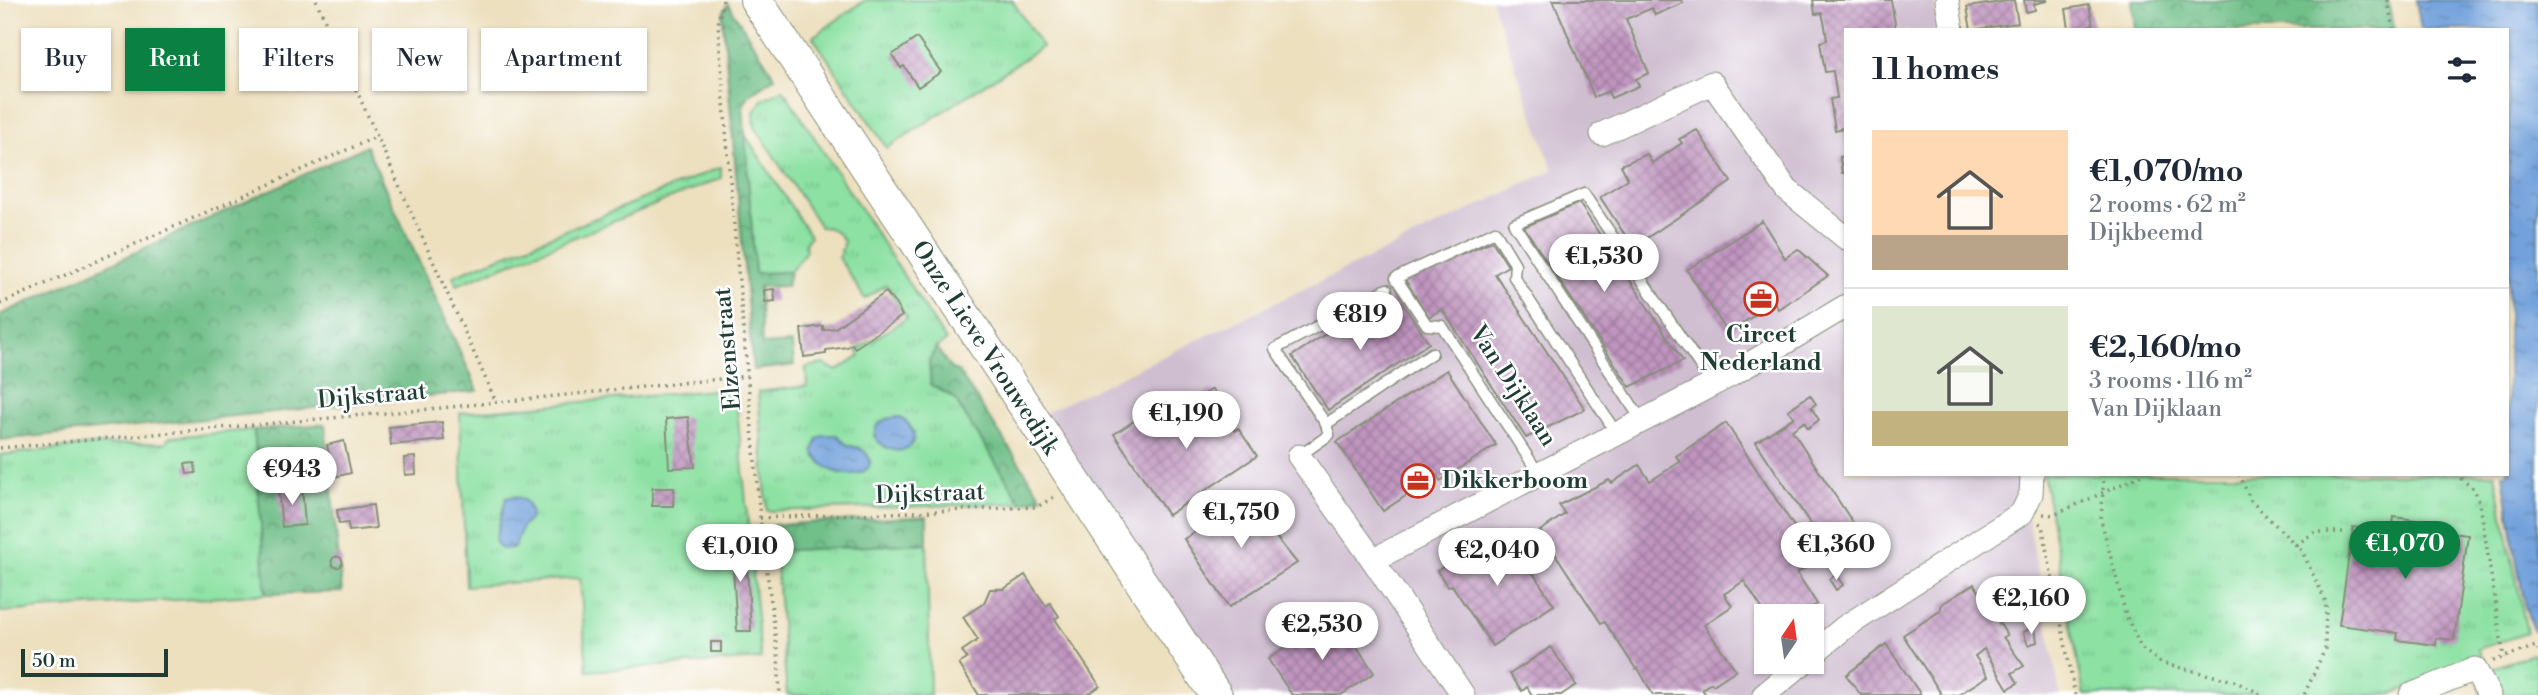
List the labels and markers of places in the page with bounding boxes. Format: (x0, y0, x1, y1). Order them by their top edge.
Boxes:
pin: €1,530 (1547, 234, 1661, 294)
office icon: Circet Nederland (1742, 280, 1780, 318)
pin: €819 (1319, 292, 1401, 352)
place label: Circet Nederland (1700, 320, 1822, 378)
pin: €1,190 (1129, 392, 1243, 451)
pin: €943 (251, 448, 333, 507)
office icon: Dikkerboom (1399, 462, 1437, 500)
place label: Dikkerboom (1442, 466, 1588, 496)
pin: €1,750 (1184, 490, 1298, 550)
pin: €1,360 (1779, 522, 1893, 582)
pin: €1,070 (2348, 522, 2462, 581)
pin: €1,010 (683, 524, 797, 584)
pin: €2,040 (1440, 528, 1554, 588)
pin: €2,160 (1974, 576, 2088, 636)
pin: €2,530 (1265, 602, 1379, 662)

